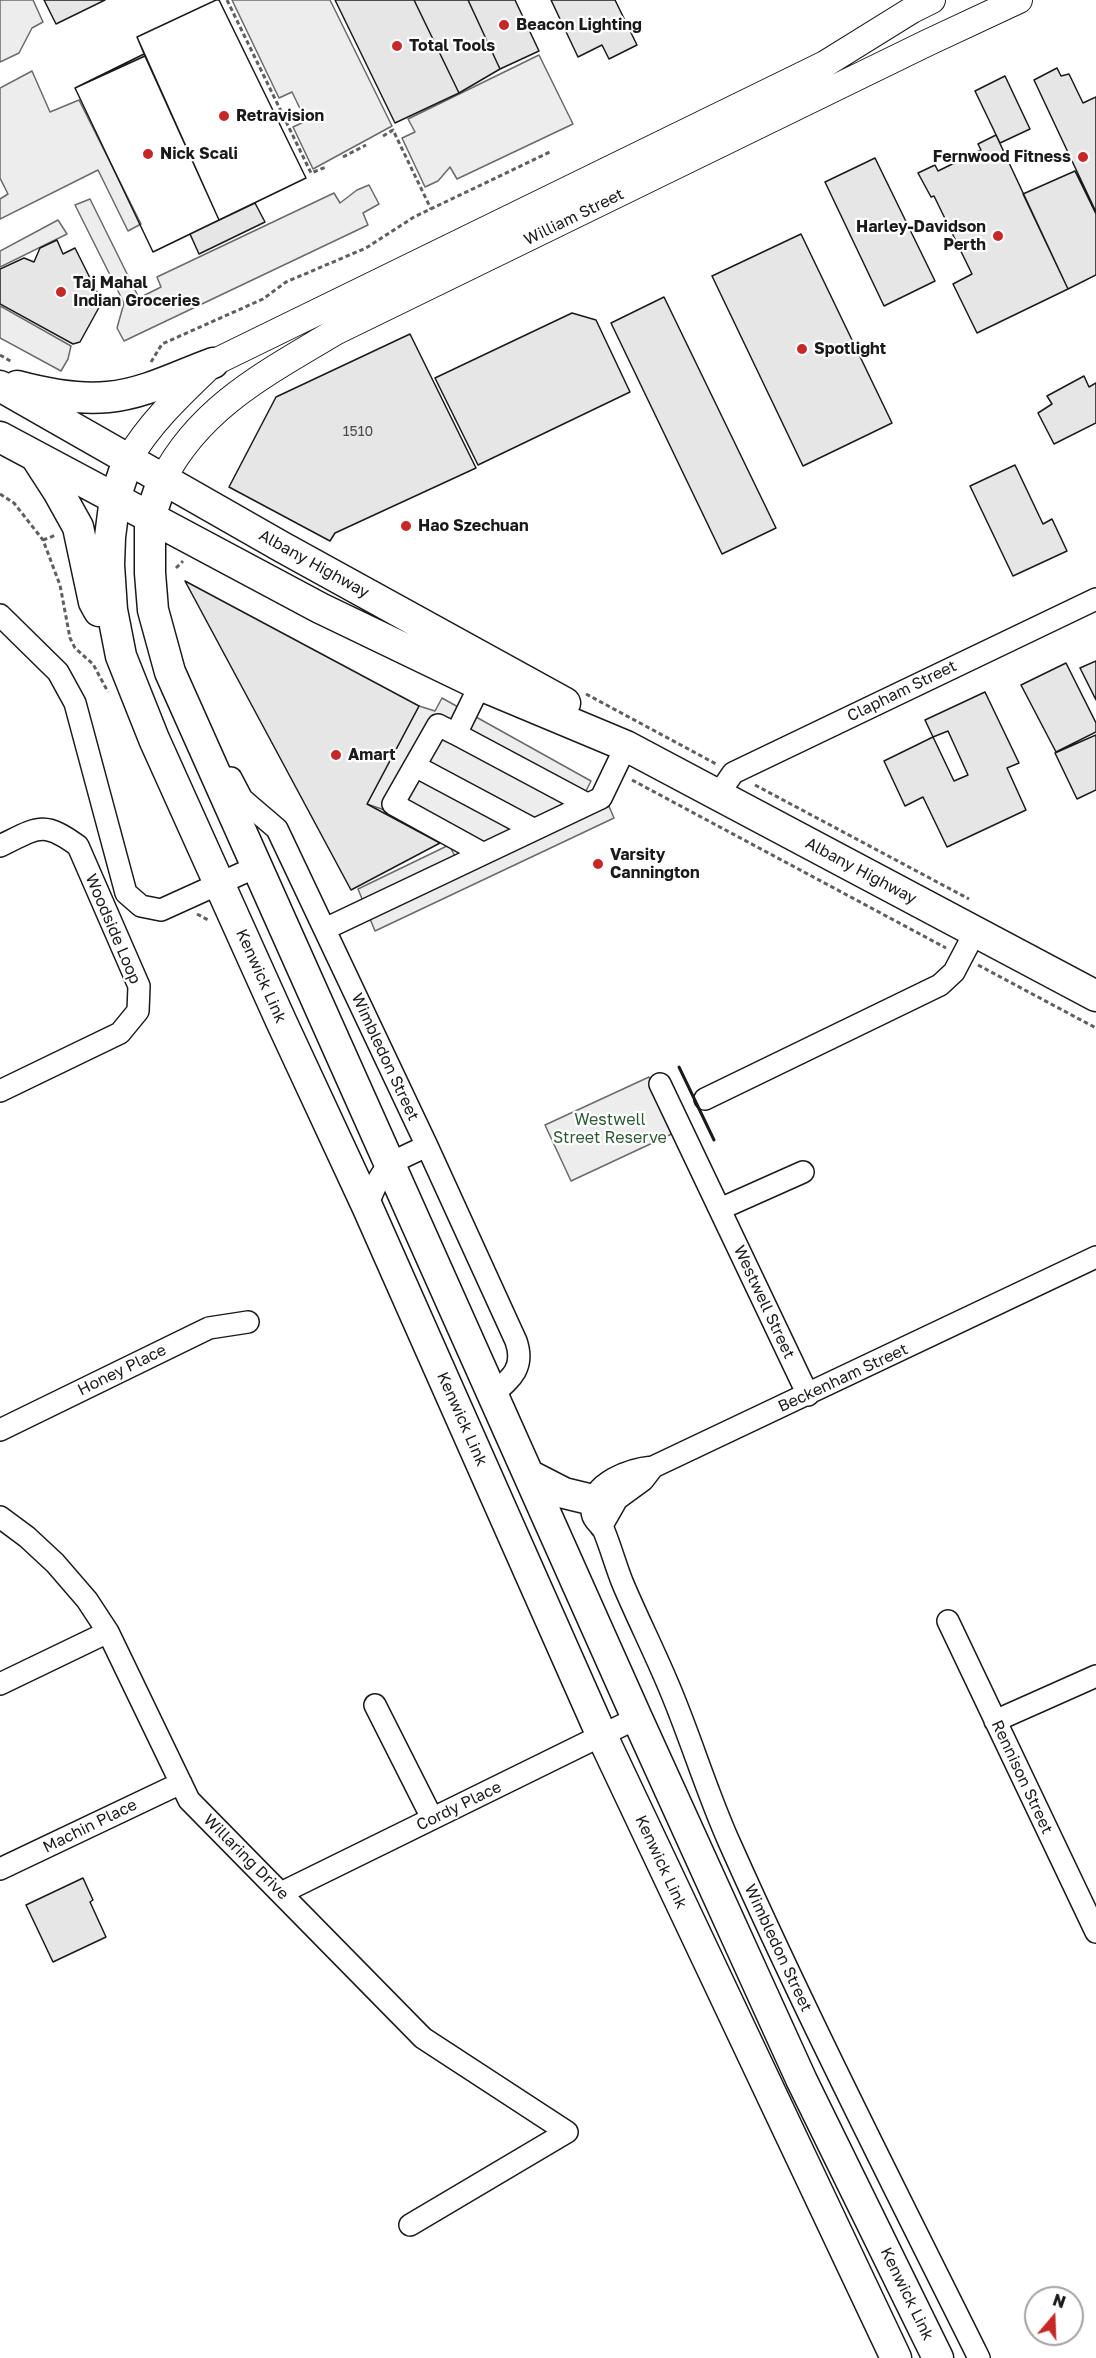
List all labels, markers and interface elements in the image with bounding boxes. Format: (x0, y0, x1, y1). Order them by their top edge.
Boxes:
place label: Beacon Lighting (516, 15, 642, 35)
marker: Beacon Lighting (497, 18, 511, 32)
place label: Total Tools (409, 36, 495, 56)
marker: Total Tools (390, 39, 404, 53)
place label: Retravision (236, 106, 324, 126)
marker: Retravision (217, 109, 231, 123)
place label: Nick Scali (160, 144, 238, 164)
marker: Nick Scali (141, 147, 155, 161)
place label: Fernwood Fitness (933, 147, 1071, 167)
marker: Fernwood Fitness (1076, 150, 1090, 164)
street label: William Street (521, 185, 627, 249)
place label: Harley-Davidson Perth (856, 217, 986, 255)
marker: Harley-Davidson Perth (991, 229, 1005, 243)
place label: Taj Mahal Indian Groceries (73, 273, 200, 311)
marker: Taj Mahal Indian Groceries (54, 285, 68, 299)
place label: Spotlight (814, 339, 886, 359)
marker: Spotlight (795, 342, 809, 356)
house number: 1510 (343, 424, 373, 440)
place label: Hao Szechuan (418, 516, 529, 536)
marker: Hao Szechuan (399, 519, 413, 533)
street label: Albany Highway (255, 526, 373, 602)
street label: Clapham Street (844, 656, 960, 726)
place label: Amart (348, 745, 396, 765)
marker: Amart (329, 748, 343, 762)
street label: Albany Highway (802, 834, 920, 908)
place label: Varsity Cannington (610, 845, 700, 883)
marker: Varsity Cannington (591, 857, 605, 871)
street label: Woodside Loop (81, 871, 145, 987)
street label: Kenwick Link (232, 926, 290, 1026)
street label: Wimbledon Street (347, 990, 423, 1124)
park label: Westwell Street Reserve (553, 1110, 667, 1148)
street label: Westwell Street (729, 1242, 799, 1362)
street label: Honey Place (75, 1340, 169, 1400)
street label: Beckenham Street (775, 1340, 911, 1416)
street label: Kenwick Link (433, 1369, 491, 1469)
street label: Rennison Street (987, 1717, 1057, 1837)
street label: Cordy Place (413, 1777, 505, 1835)
street label: Machin Place (40, 1795, 140, 1857)
street label: Willaring Drive (199, 1810, 293, 1904)
street label: Kenwick Link (631, 1812, 691, 1912)
street label: Wimbledon Street (740, 1881, 816, 2015)
street label: Kenwick Link (876, 2244, 938, 2344)
north arrow (1024, 2286, 1084, 2346)
text: N (1050, 2289, 1068, 2312)

